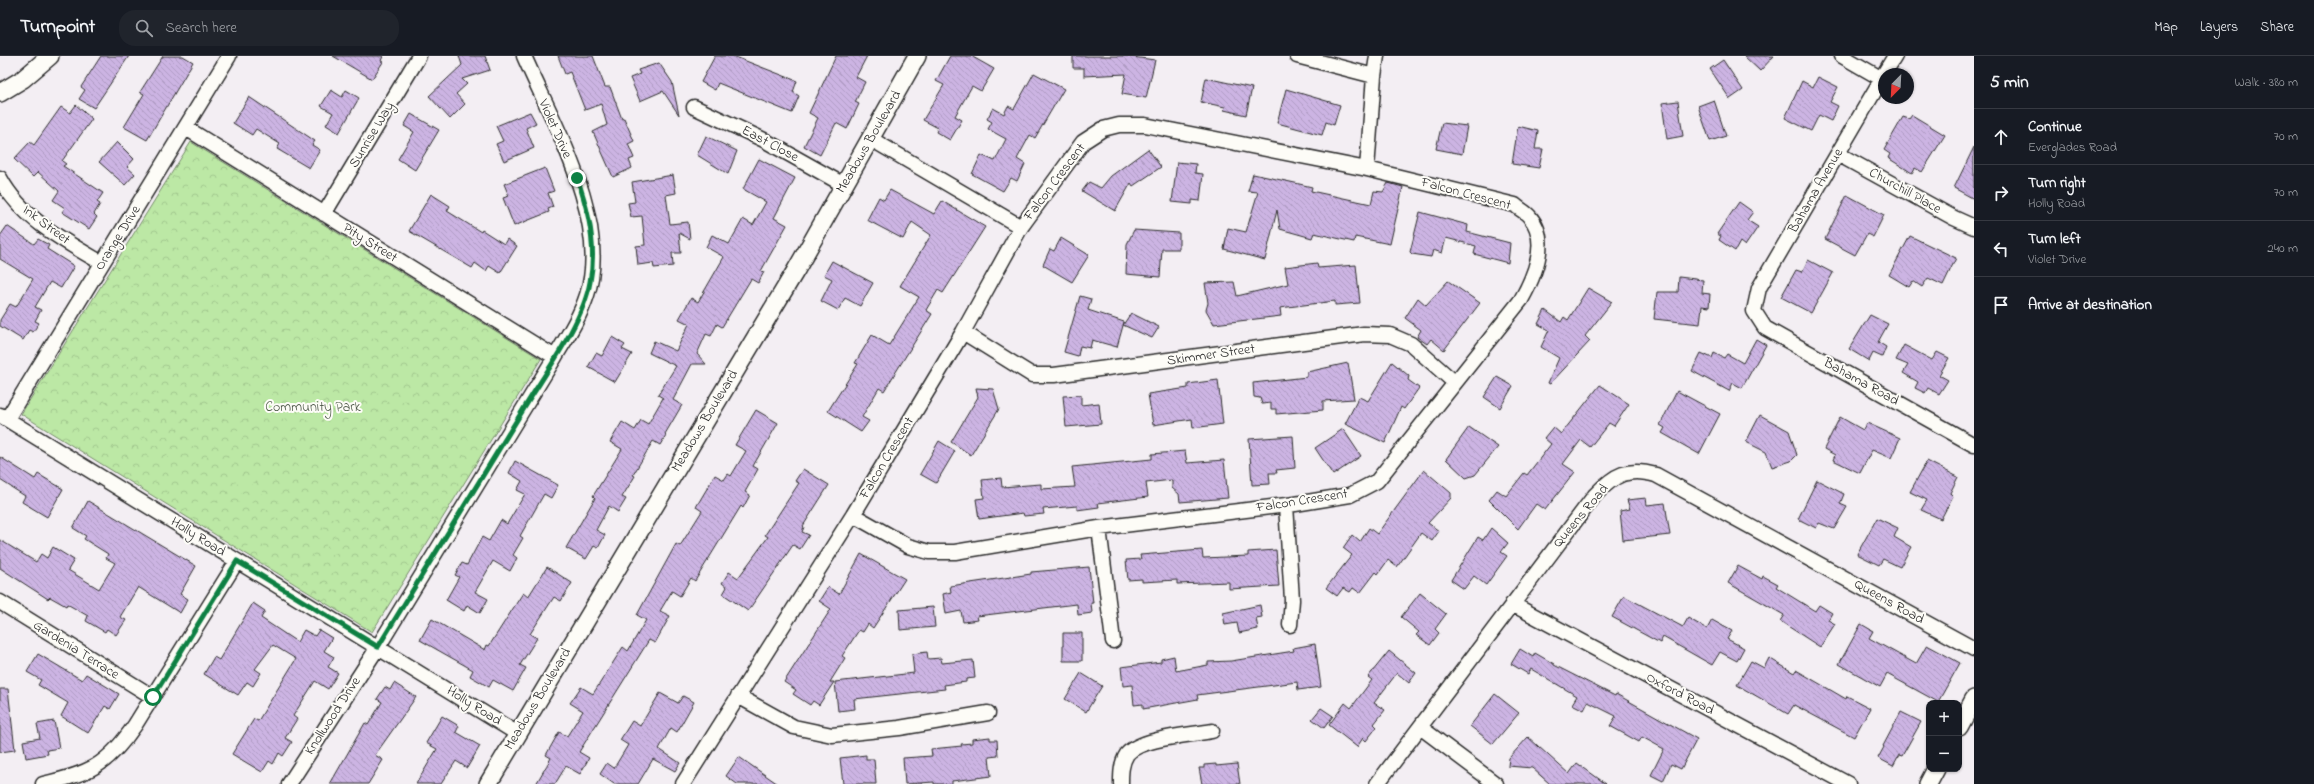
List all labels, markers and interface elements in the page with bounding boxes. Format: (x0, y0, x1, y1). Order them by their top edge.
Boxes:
search box (119, 10, 399, 46)
text: Turnpoint (20, 14, 95, 41)
icon: search (133, 17, 155, 39)
text: Search here (165, 17, 237, 39)
text: Map (2154, 17, 2178, 38)
text: Layers (2200, 17, 2238, 38)
text: Share (2260, 17, 2294, 38)
north arrow (1878, 68, 1914, 104)
text: 5 min (1990, 70, 2029, 95)
text: Walk · 380 m (2235, 73, 2298, 92)
street label: Meadows Boulevard (831, 87, 907, 197)
street label: Violet Drive (532, 95, 578, 163)
street label: Sunrise Way (344, 98, 401, 173)
text: Continue (2028, 116, 2082, 138)
street label: East Close (738, 120, 803, 168)
icon: ahead (1990, 126, 2012, 148)
text: 70 m (2274, 127, 2298, 146)
text: Everglades Road (2028, 138, 2117, 157)
street label: Falcon Crescent (1018, 139, 1091, 226)
street label: Bahama Avenue (1783, 144, 1849, 238)
street label: Churchill Place (1865, 162, 1946, 220)
route end (568, 169, 586, 187)
street label: Falcon Crescent (1418, 172, 1514, 216)
text: Turn right (2028, 172, 2086, 194)
icon: right (1990, 182, 2012, 204)
text: 70 m (2274, 183, 2298, 202)
text: Holly Road (2028, 194, 2085, 213)
street label: Ink Street (18, 200, 75, 250)
street label: Orange Drive (90, 201, 148, 275)
street label: Pity Street (338, 218, 402, 269)
text: Turn left (2028, 228, 2081, 250)
icon: left (1990, 238, 2012, 260)
text: 240 m (2267, 239, 2298, 258)
text: Violet Drive (2028, 250, 2086, 269)
icon: arrive (1990, 294, 2012, 316)
text: Arrive at destination (2028, 294, 2152, 316)
street label: Skimmer Street (1166, 338, 1257, 372)
street label: Bahama Road (1818, 352, 1903, 412)
street label: Meadows Boulevard (666, 366, 744, 476)
park label: Community Park (265, 397, 362, 419)
street label: Falcon Crescent (854, 413, 920, 504)
street label: Queens Road (1548, 479, 1614, 552)
street label: Falcon Crescent (1254, 483, 1350, 519)
street label: Holly Road (166, 512, 230, 563)
street label: Queens Road (1850, 574, 1928, 630)
street label: Gardenia Terrace (29, 615, 124, 685)
street label: Meadows Boulevard (499, 644, 577, 754)
street label: Oxford Road (1642, 667, 1718, 721)
street label: Knollwood Drive (300, 672, 367, 759)
street label: Holly Road (442, 681, 506, 732)
route start (144, 688, 162, 706)
map controls (1926, 700, 1962, 772)
button: + (1926, 700, 1962, 736)
button: − (1926, 736, 1962, 772)

